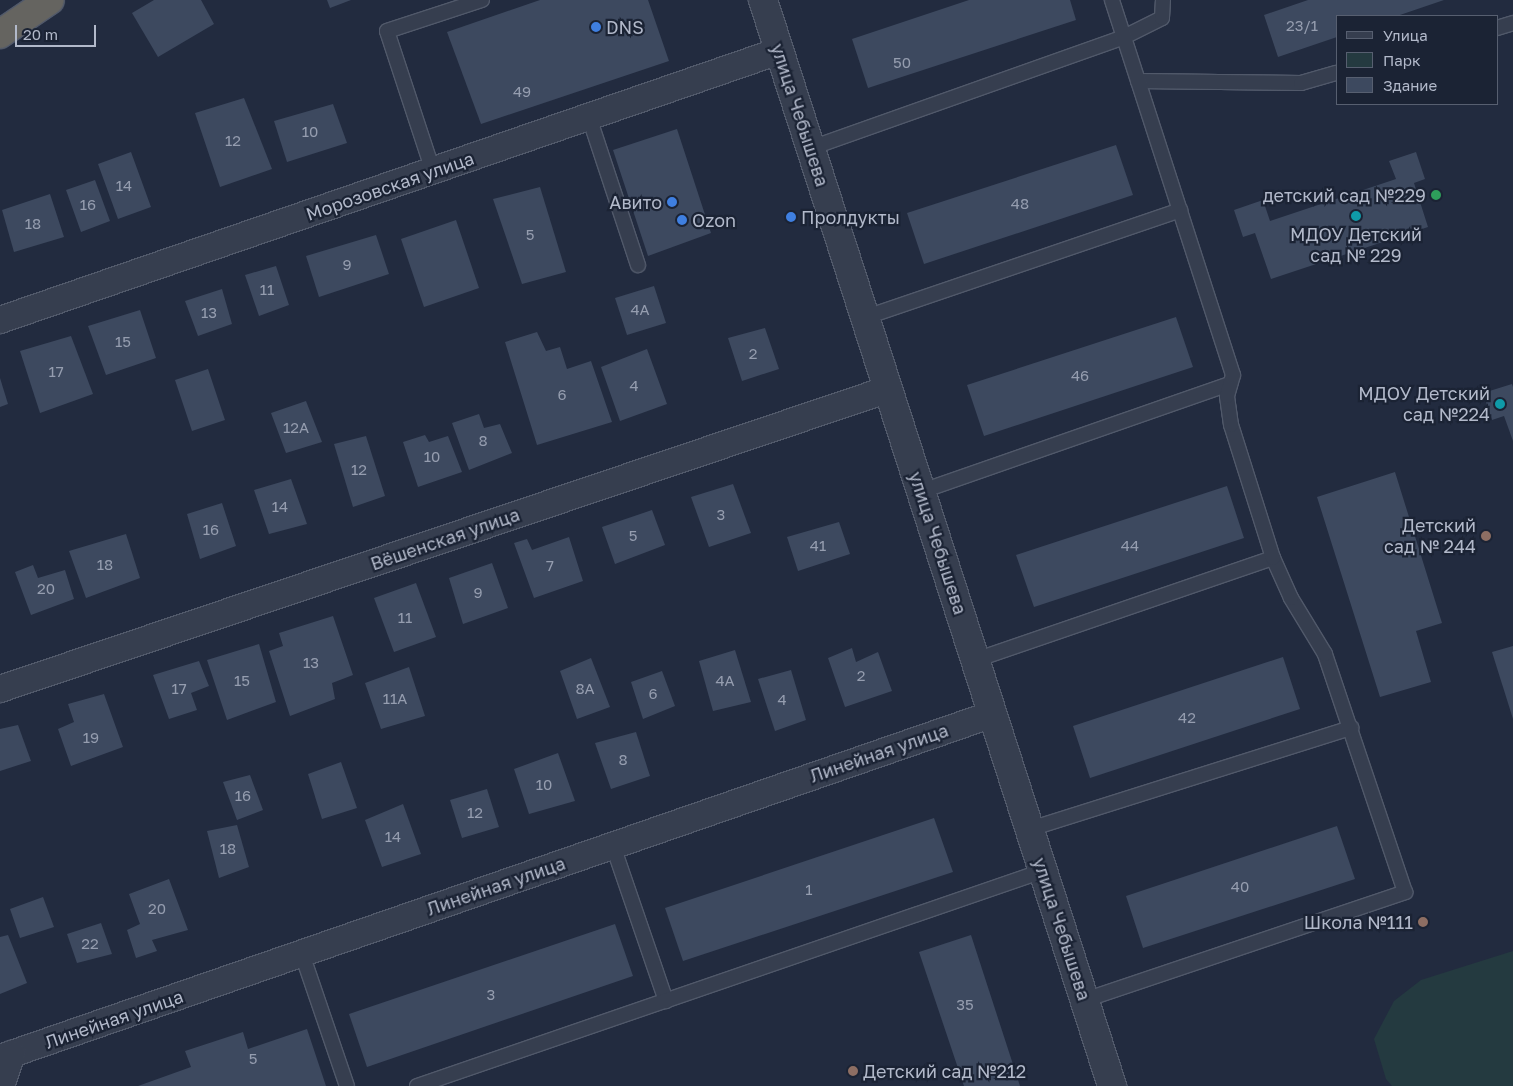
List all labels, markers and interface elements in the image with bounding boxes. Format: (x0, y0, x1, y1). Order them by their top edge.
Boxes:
scale bar (18, 15, 99, 47)
legend (1336, 15, 1498, 105)
place label: DNS (606, 16, 644, 38)
house number: 23/1 (1286, 17, 1318, 35)
marker: DNS (590, 21, 602, 33)
text: 20 m (23, 25, 58, 43)
text: Улица (1383, 26, 1428, 44)
street label: улица Чебышева (767, 41, 833, 189)
text: Парк (1383, 51, 1421, 69)
house number: 50 (893, 54, 911, 72)
text: Здание (1383, 76, 1437, 94)
house number: 49 (513, 83, 531, 101)
house number: 10 (302, 123, 318, 141)
house number: 12 (225, 132, 241, 150)
street label: Морозовская улица (303, 147, 477, 225)
house number: 14 (116, 177, 132, 195)
place label: детский сад №229 (1263, 184, 1426, 206)
marker: детский сад №229 (1430, 189, 1442, 201)
place label: Авито (609, 191, 662, 213)
house number: 48 (1011, 195, 1029, 213)
house number: 16 (80, 196, 96, 214)
marker: Авито (666, 196, 678, 208)
place label: Пролдукты (801, 206, 900, 228)
place label: Ozon (692, 209, 736, 231)
marker: МДОУ Детский сад № 229 (1350, 210, 1362, 222)
marker: Пролдукты (785, 211, 797, 223)
marker: Ozon (676, 214, 688, 226)
house number: 18 (25, 215, 41, 233)
place label: МДОУ Детский сад № 229 (1290, 224, 1422, 266)
house number: 5 (526, 226, 534, 244)
house number: 9 (342, 256, 352, 274)
house number: 11 (260, 281, 274, 299)
house number: 4А (630, 301, 650, 319)
house number: 13 (201, 304, 217, 322)
house number: 15 (115, 333, 131, 351)
house number: 2 (749, 345, 757, 363)
house number: 17 (48, 363, 64, 381)
house number: 46 (1071, 367, 1089, 385)
house number: 4 (629, 377, 639, 395)
place label: МДОУ Детский сад №224 (1358, 383, 1490, 426)
house number: 6 (557, 386, 567, 404)
marker: МДОУ Детский сад №224 (1494, 398, 1506, 410)
house number: 12А (283, 419, 309, 437)
house number: 8 (478, 432, 488, 450)
house number: 10 (424, 448, 440, 466)
house number: 12 (351, 461, 367, 479)
street label: улица Чебышева (905, 469, 971, 617)
house number: 14 (272, 498, 288, 516)
street label: Вёшенская улица (368, 503, 522, 575)
house number: 3 (717, 506, 725, 524)
place label: Детский сад № 244 (1384, 515, 1476, 558)
house number: 16 (203, 521, 219, 539)
house number: 5 (629, 527, 637, 545)
marker: Детский сад № 244 (1480, 530, 1492, 542)
house number: 41 (810, 537, 826, 555)
house number: 44 (1121, 537, 1139, 555)
house number: 18 (97, 556, 113, 574)
house number: 7 (546, 557, 554, 575)
house number: 20 (37, 580, 55, 598)
house number: 9 (473, 584, 483, 602)
house number: 11 (398, 609, 412, 627)
house number: 13 (303, 654, 319, 672)
house number: 2 (857, 667, 865, 685)
house number: 15 (234, 672, 250, 690)
house number: 4А (715, 672, 735, 690)
house number: 17 (171, 680, 187, 698)
house number: 8А (575, 680, 595, 698)
house number: 6 (648, 685, 658, 703)
house number: 11А (383, 690, 407, 708)
house number: 4 (777, 691, 787, 709)
house number: 42 (1178, 709, 1196, 727)
street label: Линейная улица (807, 719, 951, 787)
house number: 19 (83, 729, 99, 747)
house number: 8 (618, 751, 628, 769)
house number: 10 (536, 776, 552, 794)
house number: 16 (235, 787, 251, 805)
house number: 12 (467, 804, 483, 822)
house number: 14 (385, 828, 401, 846)
house number: 18 (220, 840, 236, 858)
street label: Линейная улица (424, 852, 568, 920)
street label: улица Чебышева (1029, 855, 1095, 1003)
house number: 40 (1231, 878, 1249, 896)
house number: 1 (805, 881, 813, 899)
house number: 20 (148, 900, 166, 918)
place label: Школа №111 (1304, 911, 1413, 933)
marker: Школа №111 (1417, 916, 1429, 928)
house number: 22 (81, 935, 99, 953)
street label: Линейная улица (42, 985, 186, 1053)
house number: 3 (487, 986, 495, 1004)
house number: 35 (956, 996, 974, 1014)
house number: 5 (249, 1050, 257, 1068)
place label: Детский сад №212 (863, 1060, 1026, 1082)
marker: Детский сад №212 (847, 1065, 859, 1077)

